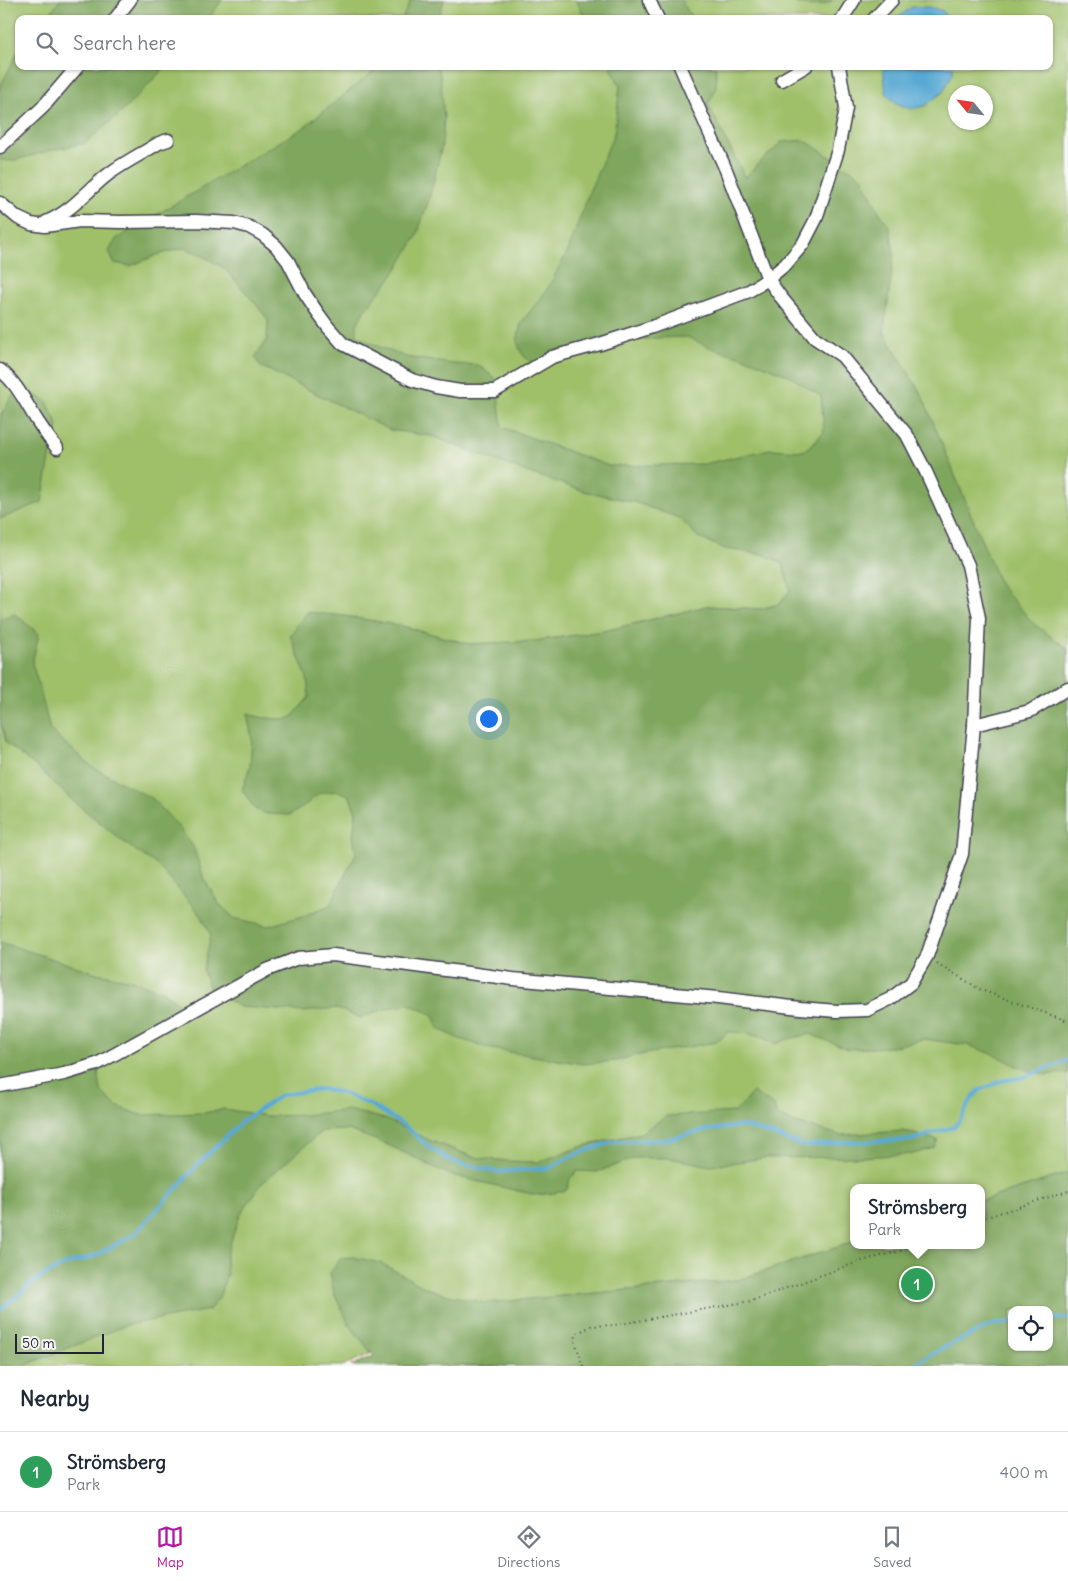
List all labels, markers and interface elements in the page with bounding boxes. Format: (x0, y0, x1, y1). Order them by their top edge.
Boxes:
search box (15, 15, 1053, 70)
icon: search (33, 29, 61, 57)
text: Search here (73, 31, 176, 55)
north arrow (948, 85, 993, 130)
your location (476, 706, 502, 732)
popup (850, 1184, 985, 1249)
text: Strömsberg (868, 1195, 967, 1219)
text: Park (868, 1219, 901, 1239)
pin: 1 (901, 1265, 933, 1303)
map controls (1008, 1306, 1053, 1351)
button: locate (1008, 1306, 1053, 1351)
scale bar (15, 1331, 104, 1354)
text: 50 m (22, 1334, 55, 1352)
text: Nearby (20, 1385, 90, 1412)
text: Strömsberg (67, 1450, 166, 1474)
text: 1 (33, 1462, 39, 1482)
text: 400 m (1000, 1462, 1048, 1482)
text: Park (67, 1474, 100, 1494)
tab: Map (156, 1523, 184, 1571)
tab: Directions (497, 1523, 560, 1571)
tab: Saved (873, 1523, 912, 1571)

